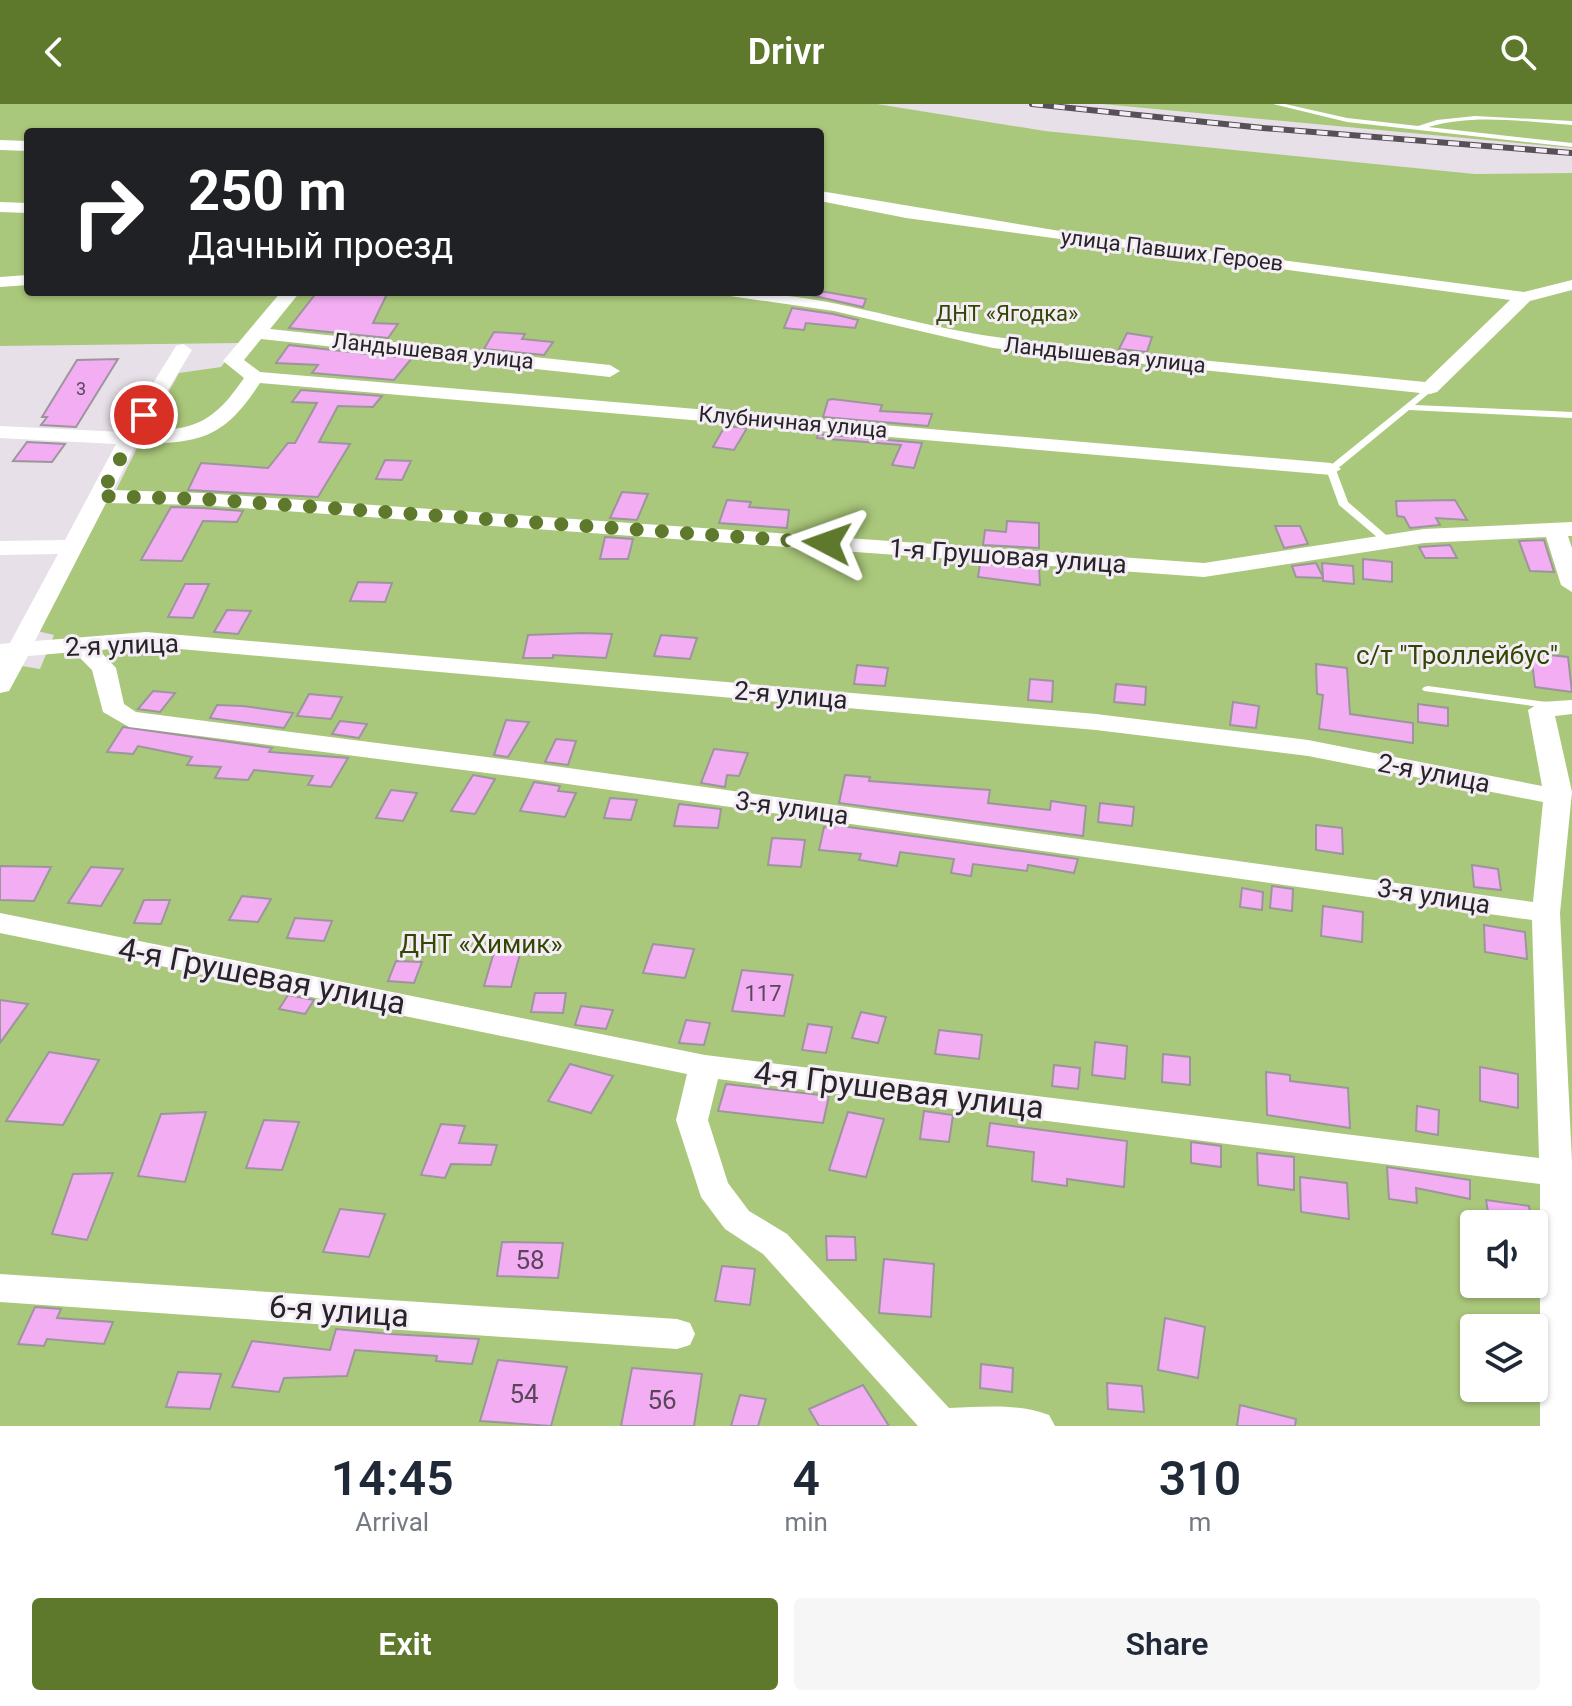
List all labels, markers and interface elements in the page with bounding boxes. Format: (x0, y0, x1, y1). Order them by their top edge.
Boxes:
icon: back (32, 30, 76, 74)
icon: search (1496, 30, 1540, 74)
text: Drivr (748, 31, 824, 73)
text: 250 m (188, 158, 347, 224)
icon: right (56, 160, 160, 264)
street label: улица Павших Героев (1059, 224, 1285, 276)
text: Дачный проезд (188, 225, 453, 267)
park label: ДНТ «Ягодка» (936, 301, 1078, 326)
street label: Ландышевая улица (331, 328, 535, 374)
street label: Ландышевая улица (1003, 332, 1207, 378)
house number: 3 (76, 378, 86, 399)
pin (110, 381, 178, 449)
icon: arrive (122, 393, 166, 437)
street label: Клубничная улица (698, 401, 888, 443)
position arrow (785, 501, 869, 585)
street label: 1-я Грушовая улица (888, 533, 1128, 579)
street label: 2-я улица (65, 628, 179, 662)
park label: с/т "Троллейбус" (1356, 640, 1558, 670)
street label: 2-я улица (733, 675, 849, 715)
street label: 2-я улица (1375, 747, 1493, 799)
street label: 3-я улица (734, 785, 850, 831)
street label: 3-я улица (1375, 872, 1493, 920)
park label: ДНТ «Химик» (399, 929, 563, 959)
street label: 4-я Грушевая улица (115, 930, 409, 1022)
house number: 117 (744, 981, 782, 1006)
street label: 4-я Грушевая улица (752, 1053, 1046, 1127)
map controls (1460, 1210, 1548, 1402)
button: sound (1460, 1210, 1548, 1298)
house number: 58 (515, 1245, 545, 1275)
street label: 6-я улица (268, 1287, 410, 1335)
button: layers (1460, 1314, 1548, 1402)
house number: 54 (509, 1379, 539, 1409)
house number: 56 (647, 1385, 677, 1415)
text: 14:45 (331, 1450, 454, 1507)
text: 4 (793, 1450, 820, 1507)
text: 310 (1159, 1450, 1241, 1507)
text: Arrival (355, 1507, 429, 1537)
text: min (784, 1507, 828, 1537)
text: m (1189, 1507, 1211, 1537)
button: Exit (32, 1598, 778, 1690)
button: Share (794, 1598, 1540, 1690)

